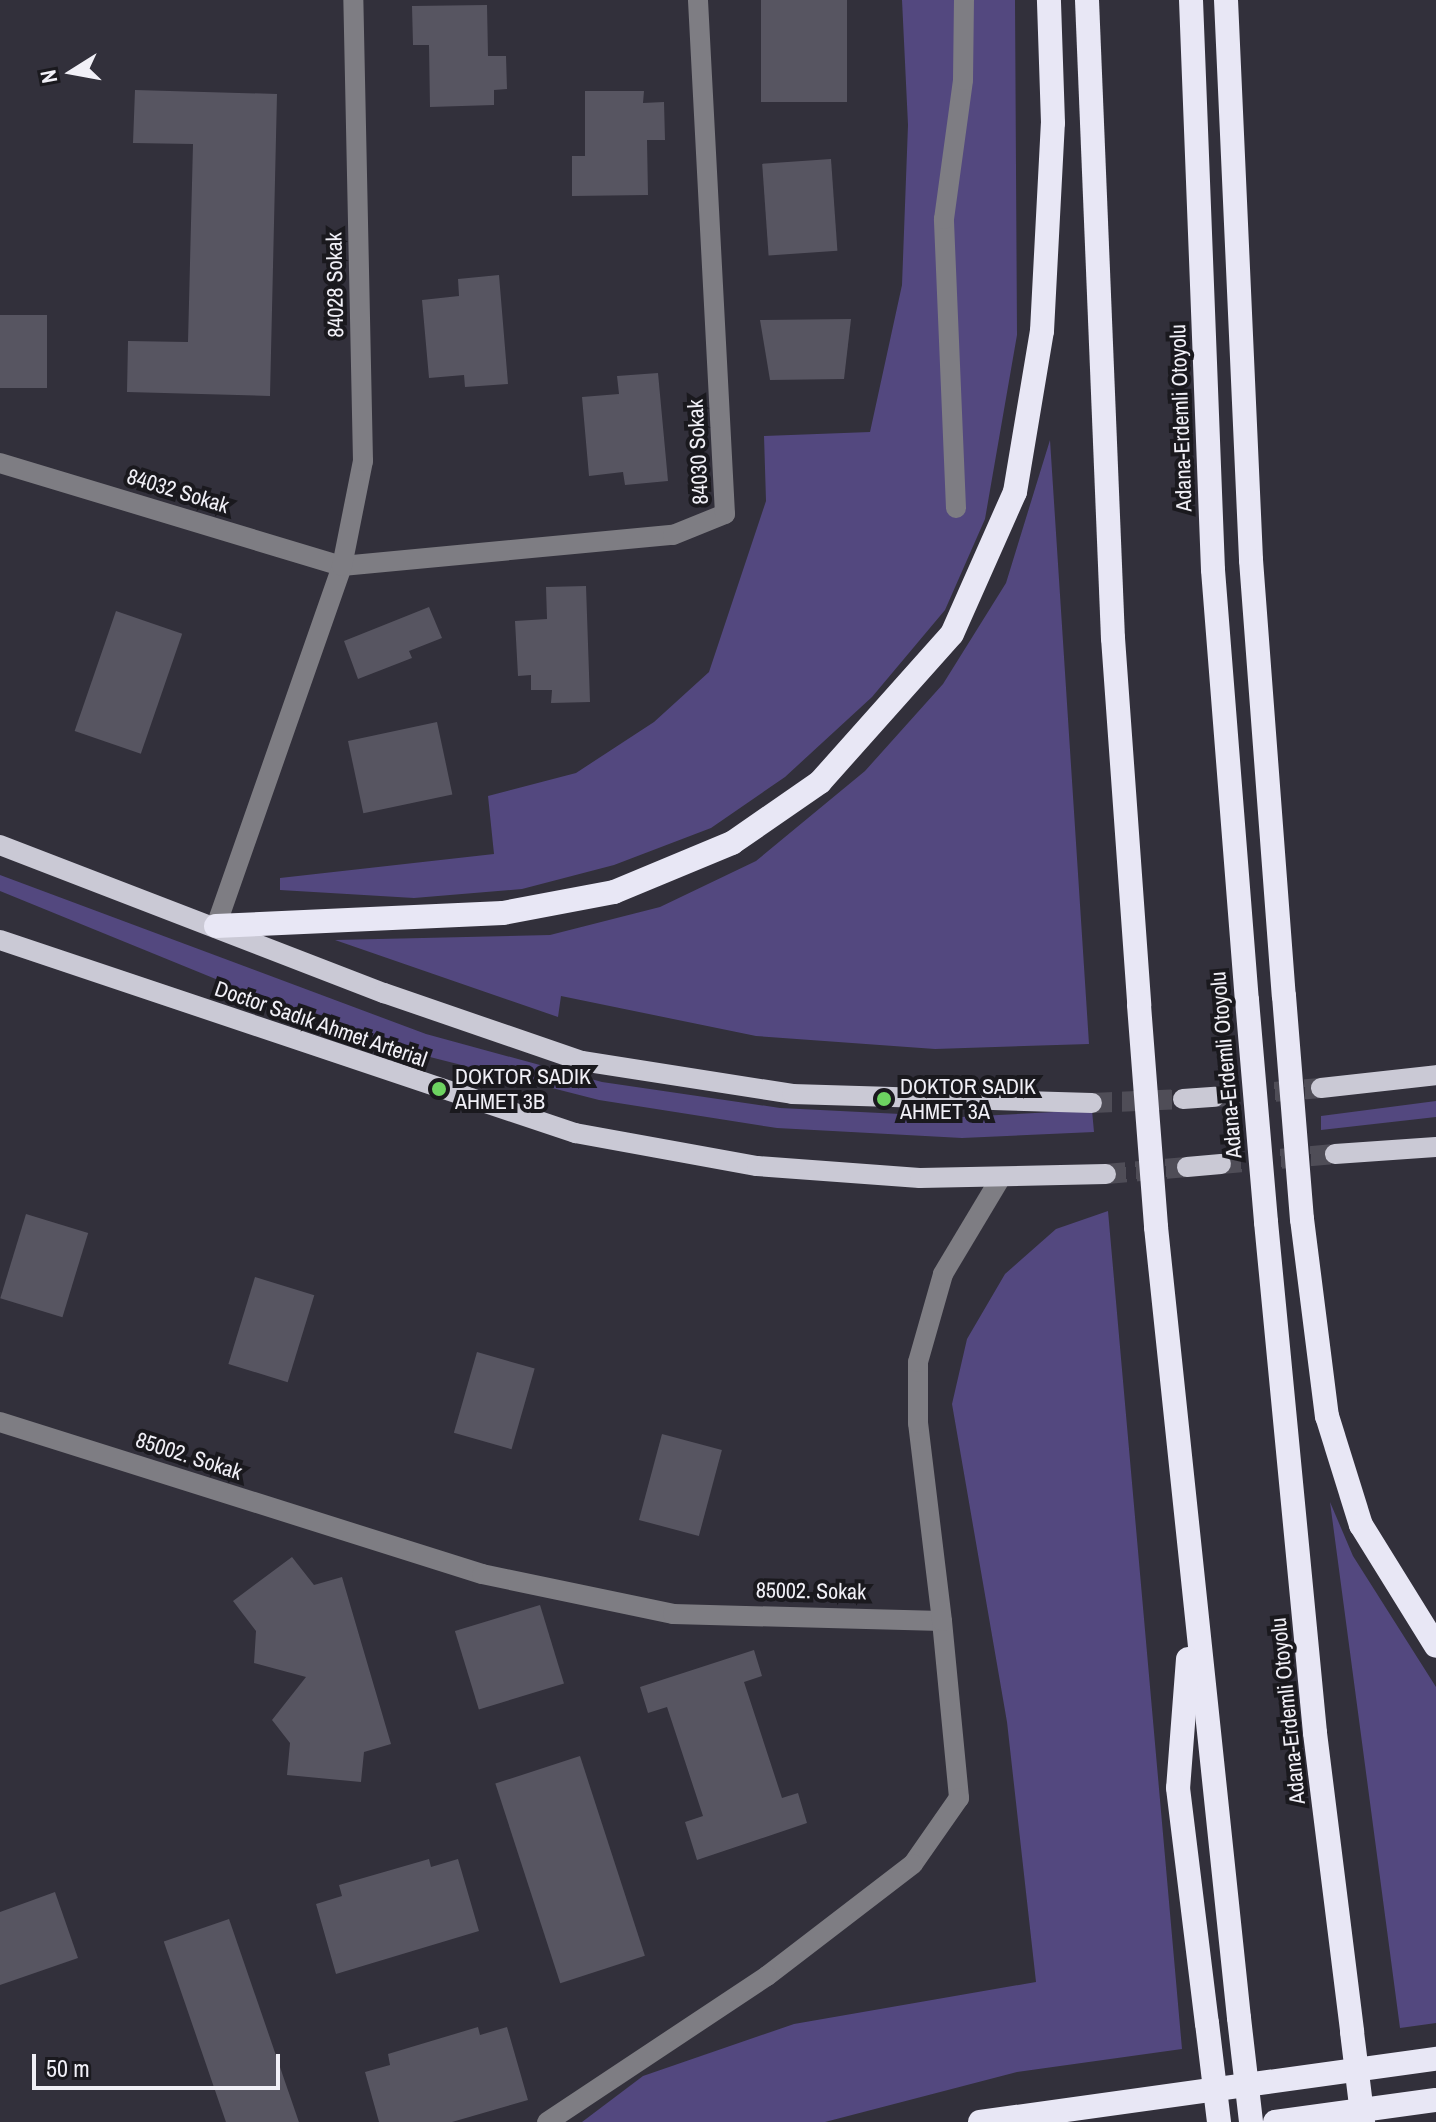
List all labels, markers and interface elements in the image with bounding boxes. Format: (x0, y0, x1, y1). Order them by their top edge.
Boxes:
north arrow (32, 32, 112, 112)
text: N (32, 67, 64, 86)
street label: 84028 Sokak (321, 232, 349, 338)
street label: Adana-Erdemli Otoyolu (1165, 324, 1197, 512)
street label: 84030 Sokak (682, 399, 714, 505)
street label: 84032 Sokak (124, 463, 232, 519)
street label: Adana-Erdemli Otoyolu (1205, 970, 1247, 1160)
street label: Doctor Sadık Ahmet Arterial (211, 975, 431, 1073)
place label: DOKTOR SADIK AHMET 3B (455, 1063, 591, 1114)
place label: DOKTOR SADIK AHMET 3A (900, 1073, 1036, 1124)
marker: DOKTOR SADIK AHMET 3B (430, 1080, 448, 1098)
marker: DOKTOR SADIK AHMET 3A (875, 1090, 893, 1108)
street label: 85002. Sokak (132, 1426, 246, 1486)
street label: 85002. Sokak (756, 1577, 866, 1605)
street label: Adana-Erdemli Otoyolu (1265, 1616, 1311, 1806)
scale bar (36, 2038, 284, 2088)
text: 50 m (46, 2052, 90, 2084)

